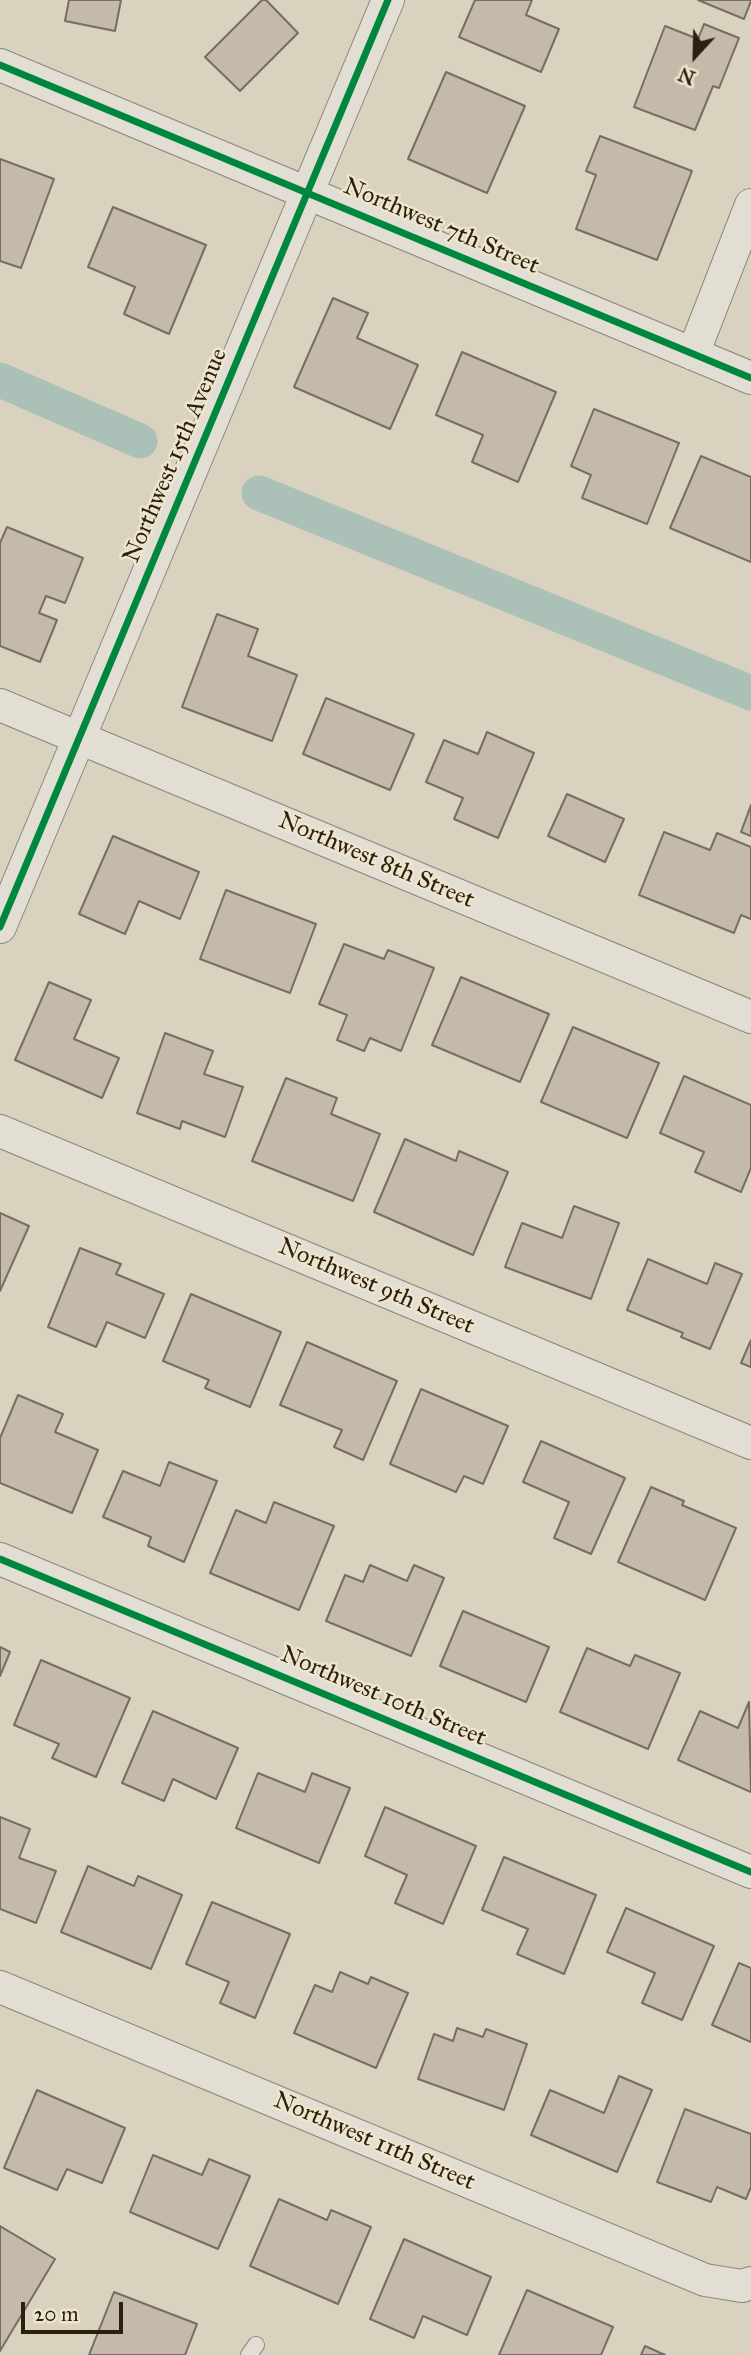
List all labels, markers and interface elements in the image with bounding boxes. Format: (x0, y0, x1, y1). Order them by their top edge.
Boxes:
north arrow (660, 21, 730, 91)
text: N (675, 62, 699, 90)
street label: Northwest 7th Street (339, 173, 543, 281)
street label: Northwest 15th Avenue (118, 344, 234, 568)
street label: Northwest 8th Street (274, 807, 478, 915)
street label: Northwest 9th Street (274, 1233, 478, 1341)
street label: Northwest 10th Street (276, 1641, 490, 1753)
street label: Northwest 11th Street (269, 2087, 479, 2197)
scale bar (24, 2288, 126, 2332)
text: 20 m (34, 2301, 79, 2327)

